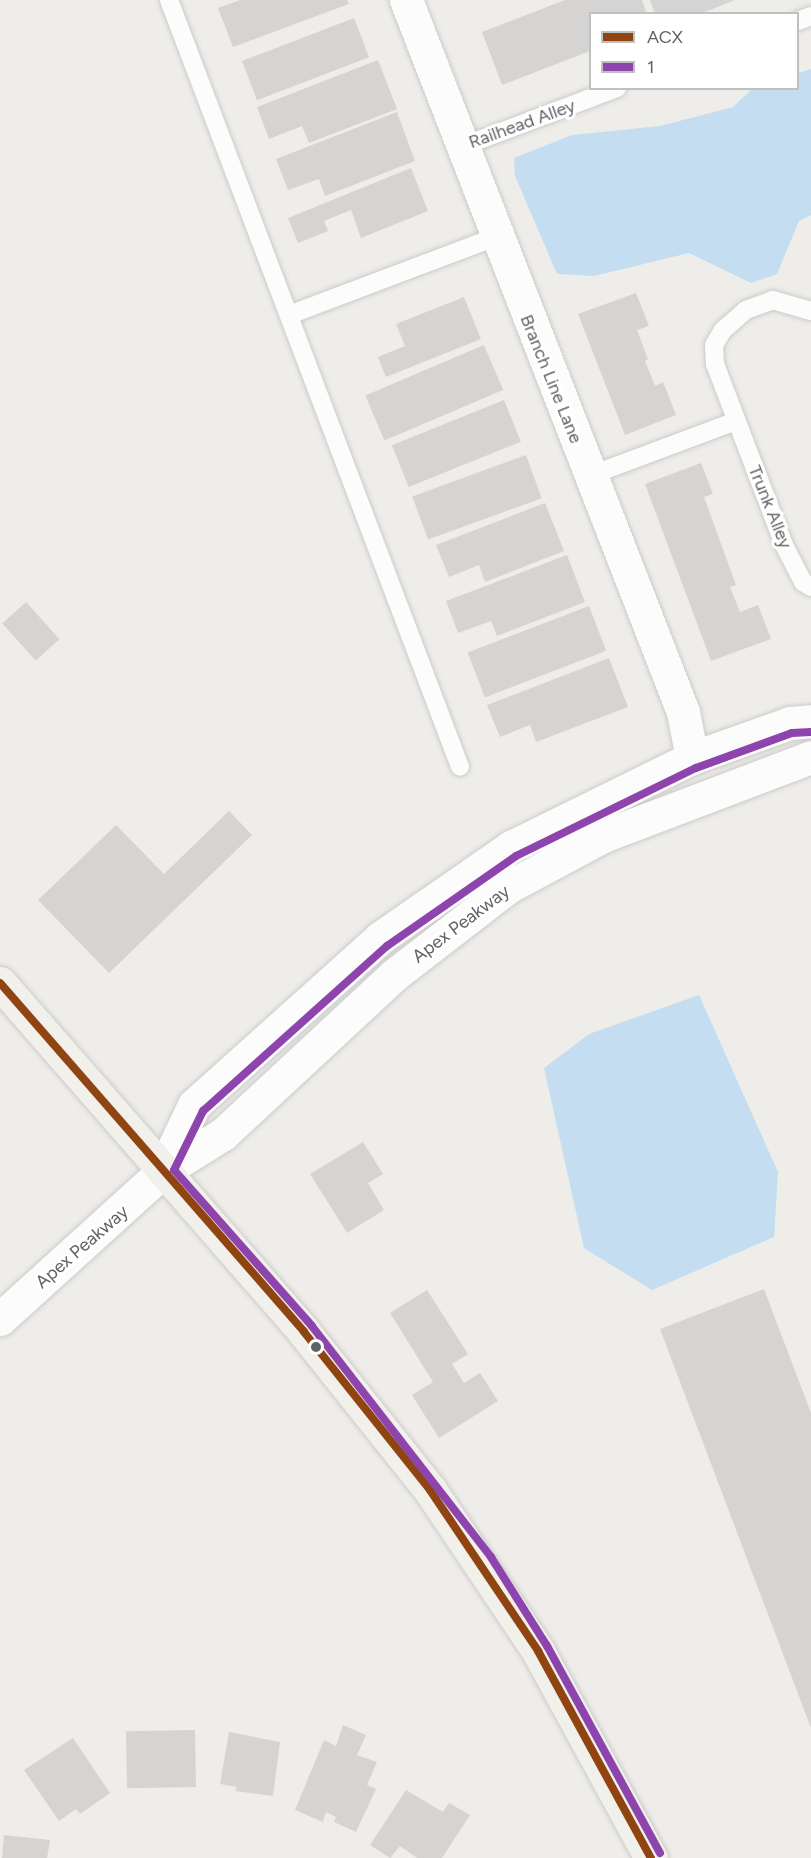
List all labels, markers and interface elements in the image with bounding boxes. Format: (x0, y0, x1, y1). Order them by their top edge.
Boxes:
legend (589, 12, 799, 90)
text: ACX (647, 26, 683, 48)
text: 1 (647, 56, 654, 78)
street label: Railhead Alley (466, 95, 578, 153)
street label: Branch Line Lane (515, 312, 587, 446)
street label: Trunk Alley (744, 462, 796, 552)
street label: Apex Peakway (408, 880, 514, 968)
street label: Apex Peakway (31, 1201, 133, 1293)
unlabelled marker (310, 1341, 322, 1353)

